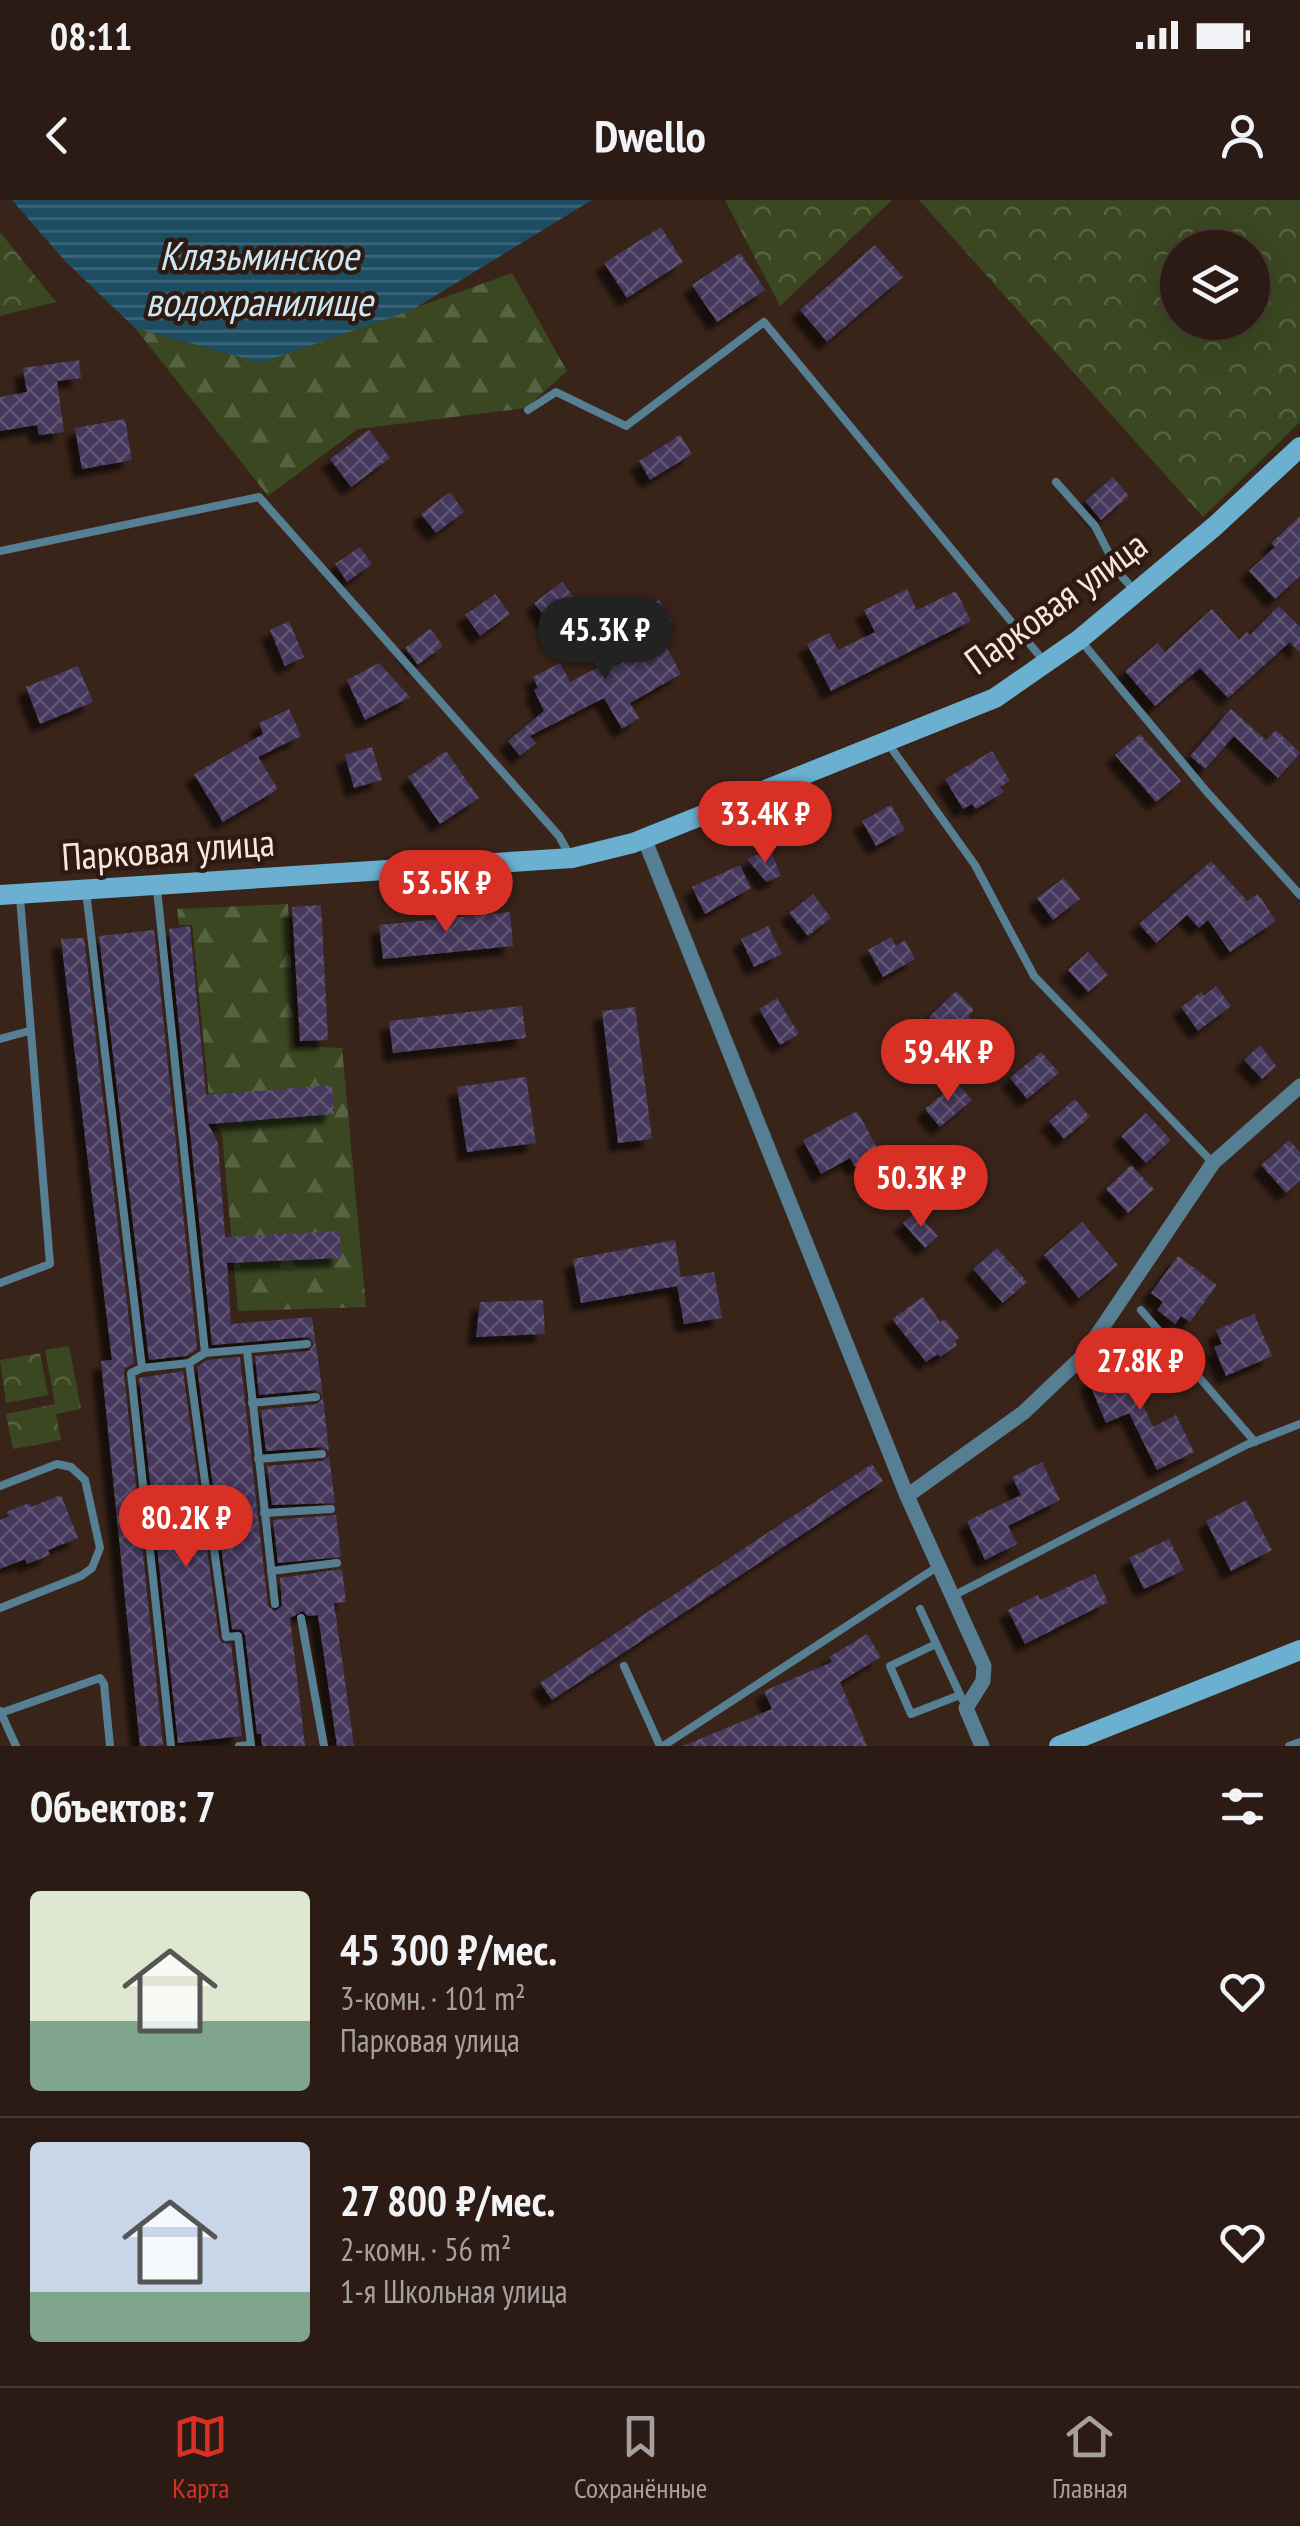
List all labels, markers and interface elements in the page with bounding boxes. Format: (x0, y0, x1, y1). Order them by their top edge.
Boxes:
text: 08:11 (50, 11, 132, 60)
text: Dwello (594, 106, 706, 164)
icon: back (30, 108, 85, 163)
icon: person (1215, 108, 1270, 163)
water label: Клязьминское водохранилище (145, 229, 375, 327)
map controls (1160, 230, 1270, 340)
button: layers (1160, 230, 1270, 340)
street label: Парковая улица (954, 519, 1156, 684)
pin: 45.3K ₽ (513, 597, 697, 682)
text: 45.3K ₽ (560, 608, 650, 650)
pin: 33.4K ₽ (673, 781, 857, 866)
text: 33.4K ₽ (720, 792, 810, 834)
street label: Парковая улица (60, 817, 276, 880)
pin: 53.5K ₽ (354, 850, 538, 935)
text: 53.5K ₽ (401, 861, 491, 903)
pin: 59.4K ₽ (856, 1019, 1040, 1104)
text: 59.4K ₽ (903, 1030, 993, 1072)
pin: 50.3K ₽ (829, 1145, 1013, 1230)
text: 50.3K ₽ (876, 1156, 966, 1198)
pin: 27.8K ₽ (1048, 1328, 1232, 1413)
text: 27.8K ₽ (1096, 1339, 1184, 1381)
pin: 80.2K ₽ (94, 1485, 278, 1570)
text: 80.2K ₽ (141, 1496, 231, 1538)
text: Объектов: 7 (30, 1779, 216, 1834)
icon: filters (1215, 1779, 1270, 1834)
text: 45 300 ₽/мес. (340, 1922, 557, 1977)
icon: home (110, 1931, 230, 2051)
icon: heart (1215, 1964, 1270, 2019)
text: 3-комн. · 101 m² (340, 1977, 526, 2019)
text: Парковая улица (340, 2019, 520, 2061)
text: 27 800 ₽/мес. (340, 2173, 555, 2228)
icon: home (110, 2182, 230, 2302)
icon: heart (1215, 2215, 1270, 2270)
text: 2-комн. · 56 m² (340, 2228, 511, 2270)
text: 1-я Школьная улица (340, 2270, 568, 2312)
tab: Карта (172, 2409, 229, 2506)
tab: Сохранённые (574, 2409, 707, 2506)
tab: Главная (1052, 2409, 1128, 2506)

